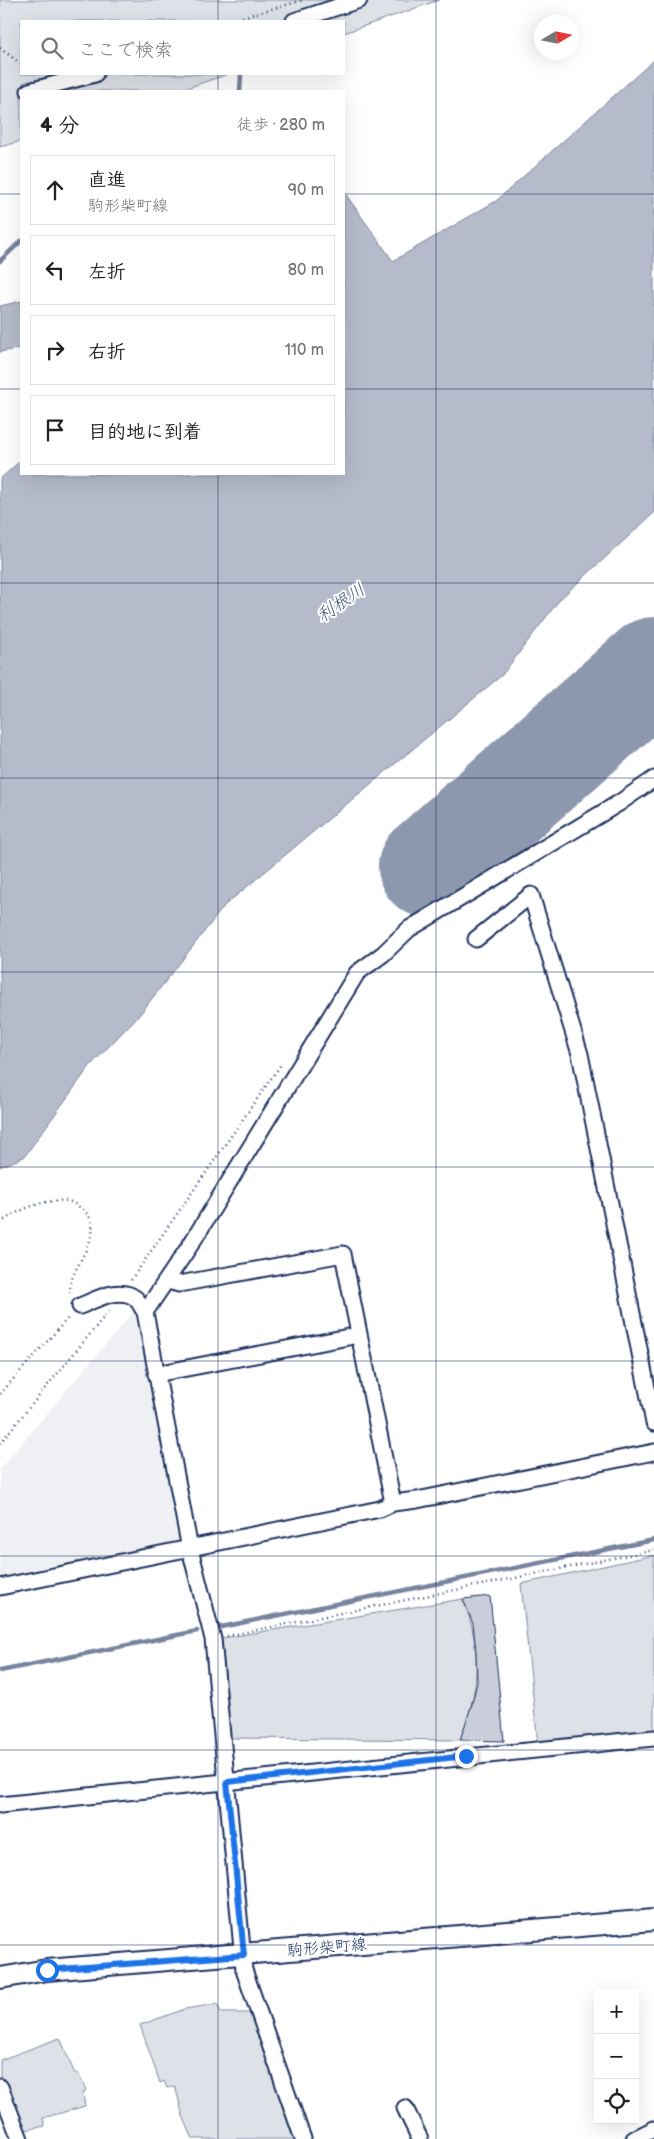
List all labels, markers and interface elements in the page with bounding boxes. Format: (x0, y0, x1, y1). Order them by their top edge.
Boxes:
north arrow (534, 15, 579, 60)
search box (20, 20, 345, 75)
icon: search (38, 34, 66, 62)
text: ここで検索 (78, 39, 173, 62)
text: 4 分 (40, 113, 79, 138)
text: 徒歩 · 280 m (237, 116, 325, 135)
text: 直進 (88, 169, 126, 192)
icon: ahead (41, 176, 69, 204)
text: 90 m (288, 181, 324, 200)
text: 駒形柴町線 (88, 197, 168, 216)
icon: left (41, 256, 69, 284)
text: 左折 (88, 261, 126, 284)
text: 80 m (288, 261, 324, 280)
icon: right (41, 336, 69, 364)
text: 右折 (88, 341, 126, 364)
text: 110 m (285, 341, 324, 360)
icon: arrive (41, 416, 69, 444)
text: 目的地に到着 (88, 421, 202, 444)
water label: 利根川 (313, 579, 369, 627)
route end (455, 1745, 478, 1768)
street label: 駒形柴町線 (286, 1935, 368, 1961)
route start (36, 1959, 59, 1982)
map controls (594, 1989, 639, 2124)
button: + (594, 1989, 639, 2034)
button: − (594, 2034, 639, 2079)
button: locate (594, 2079, 639, 2124)

